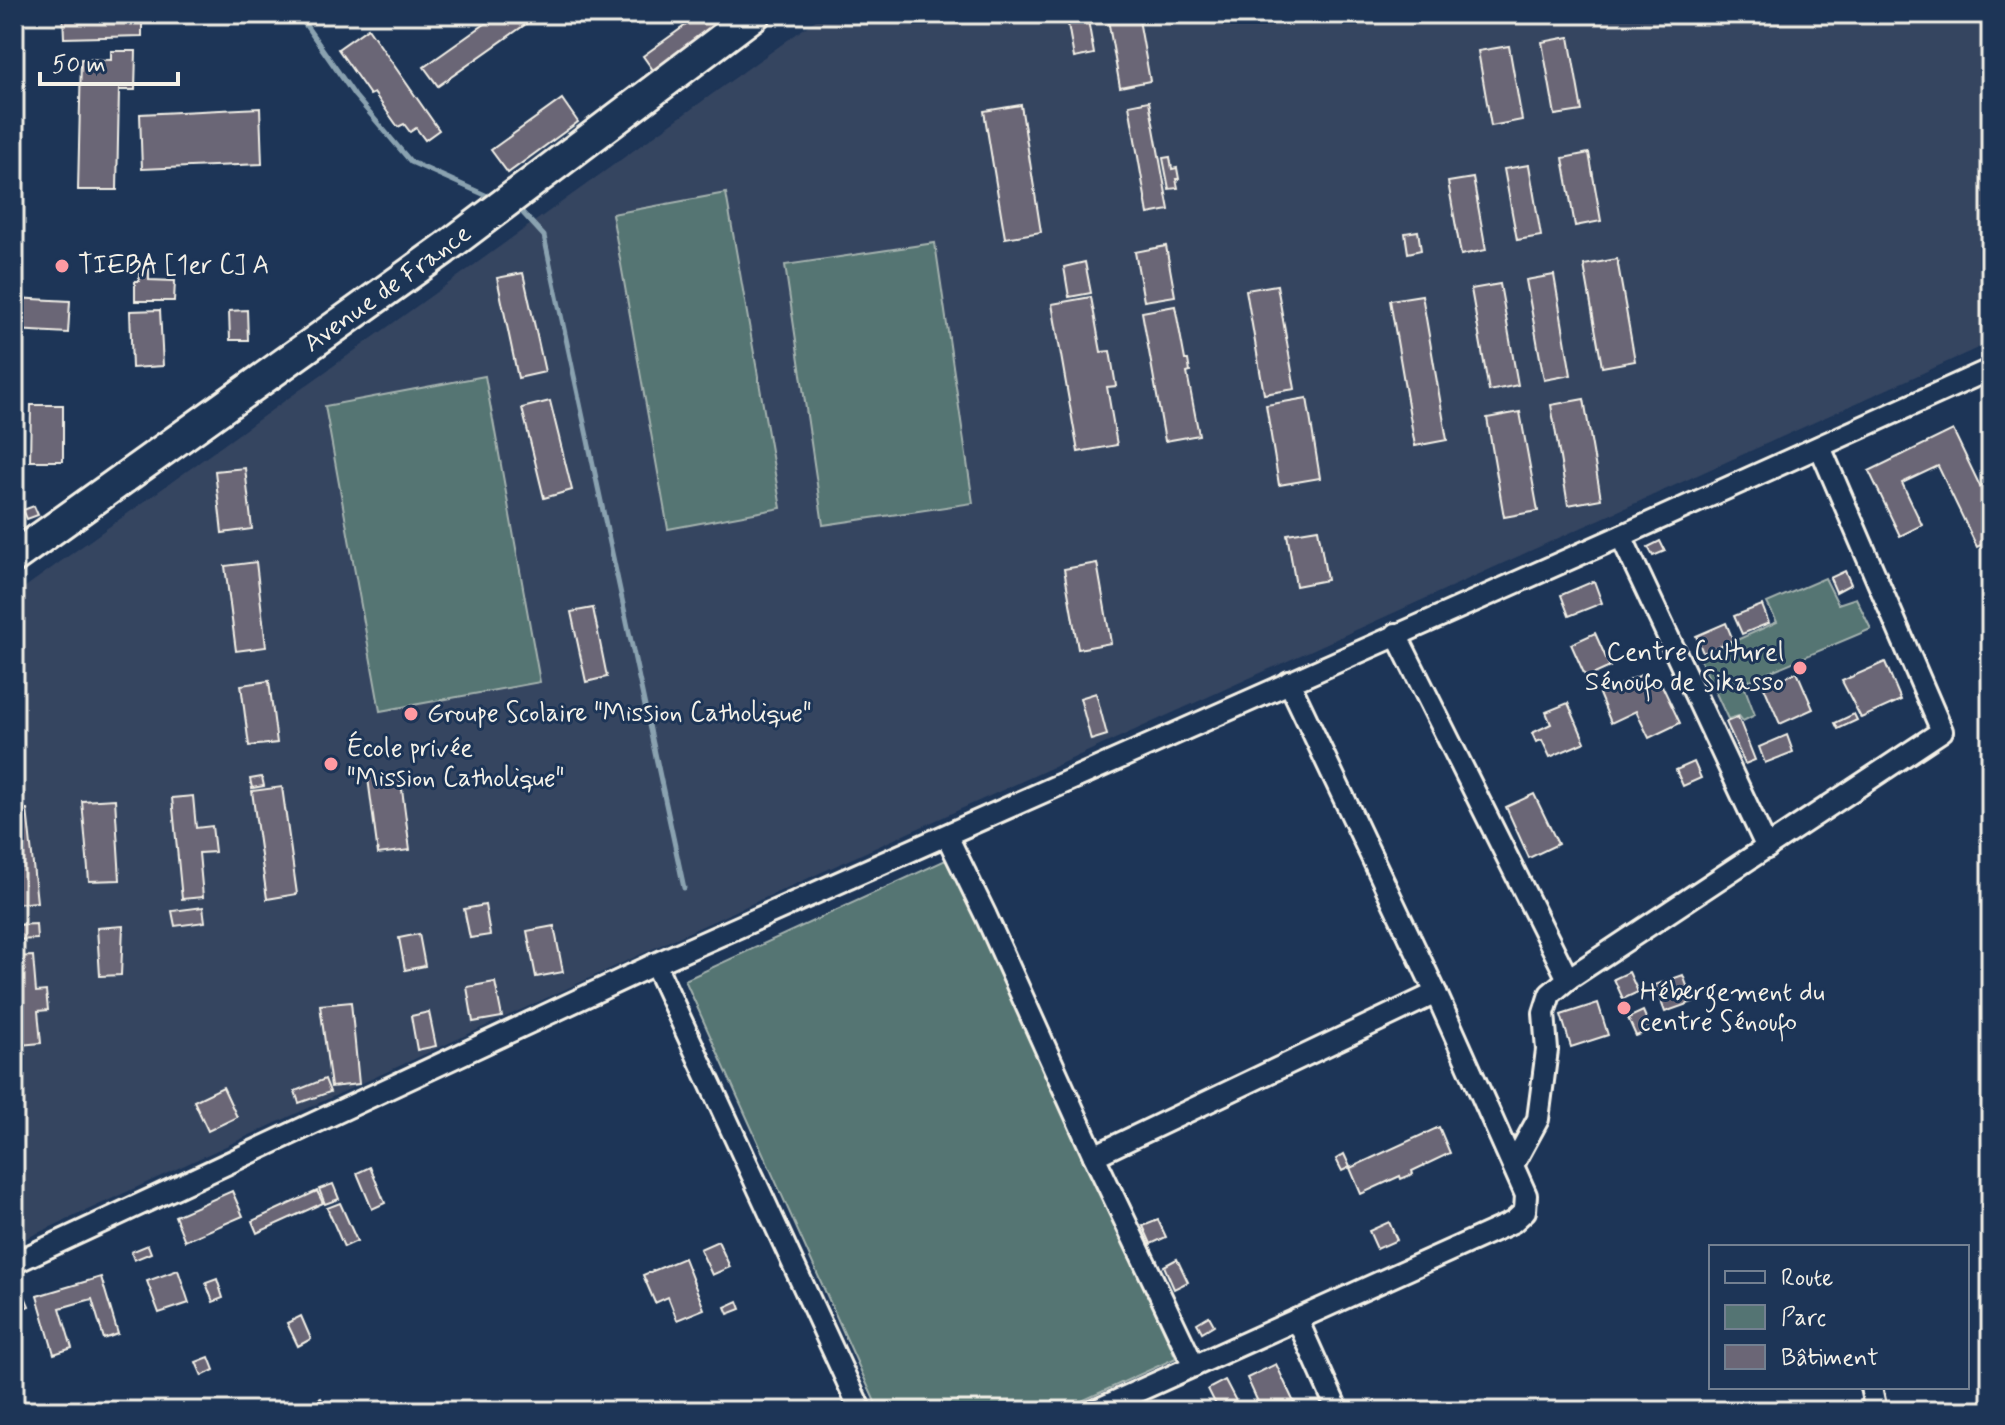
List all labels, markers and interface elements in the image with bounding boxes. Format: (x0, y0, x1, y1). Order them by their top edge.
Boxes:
scale bar (40, 36, 178, 86)
text: 50 m (52, 50, 106, 81)
street label: Avenue de France (297, 217, 479, 361)
place label: TIEBA [1er C] A (78, 249, 270, 283)
marker: TIEBA [1er C] A (53, 257, 71, 275)
place label: Centre Culturel Sénoufo de Sikasso (1585, 636, 1784, 702)
marker: Centre Culturel Sénoufo de Sikasso (1791, 659, 1809, 677)
place label: Groupe Scolaire "Mission Catholique" (427, 697, 812, 731)
marker: Groupe Scolaire "Mission Catholique" (402, 705, 420, 723)
place label: École privée "Mission Catholique" (347, 730, 564, 796)
marker: École privée "Mission Catholique" (322, 755, 340, 773)
place label: Hébergement du centre Sénoufo (1640, 976, 1825, 1042)
marker: Hébergement du centre Sénoufo (1615, 999, 1633, 1017)
legend (1709, 1245, 1969, 1389)
text: Route (1781, 1263, 1833, 1294)
text: Parc (1781, 1303, 1826, 1334)
text: Bâtiment (1781, 1343, 1879, 1374)

